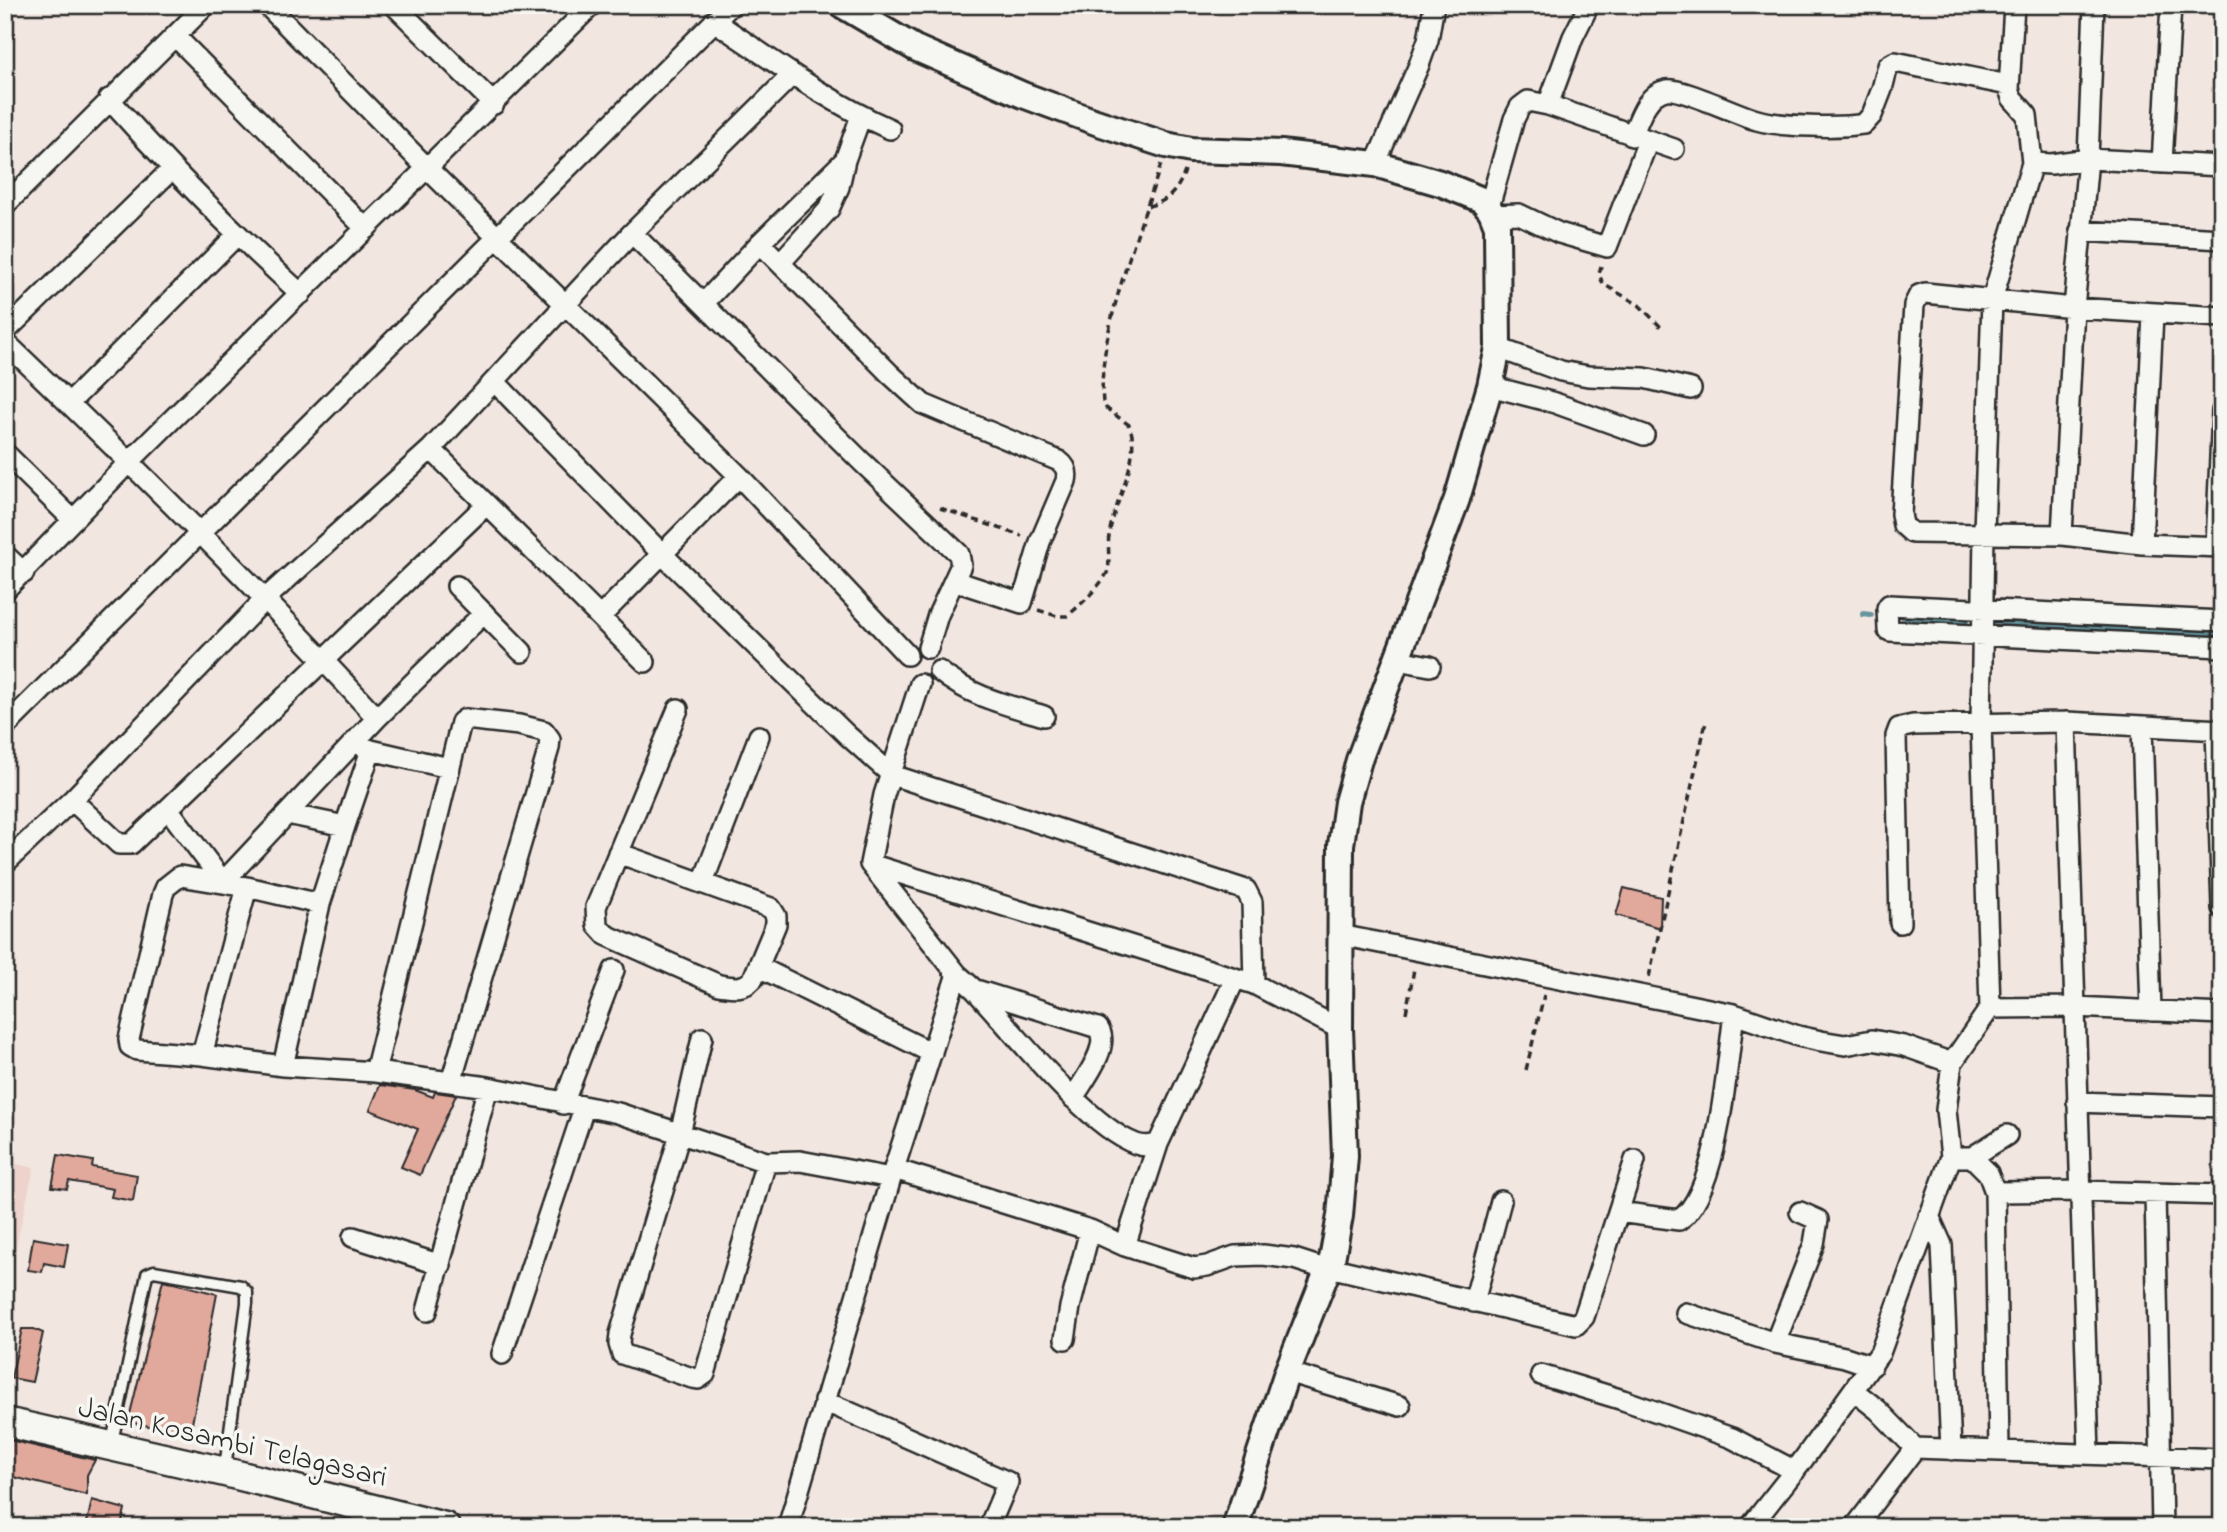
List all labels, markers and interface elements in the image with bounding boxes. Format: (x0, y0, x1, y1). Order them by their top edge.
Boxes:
street label: Jalan Kosambi Telagasari (74, 1387, 391, 1501)

